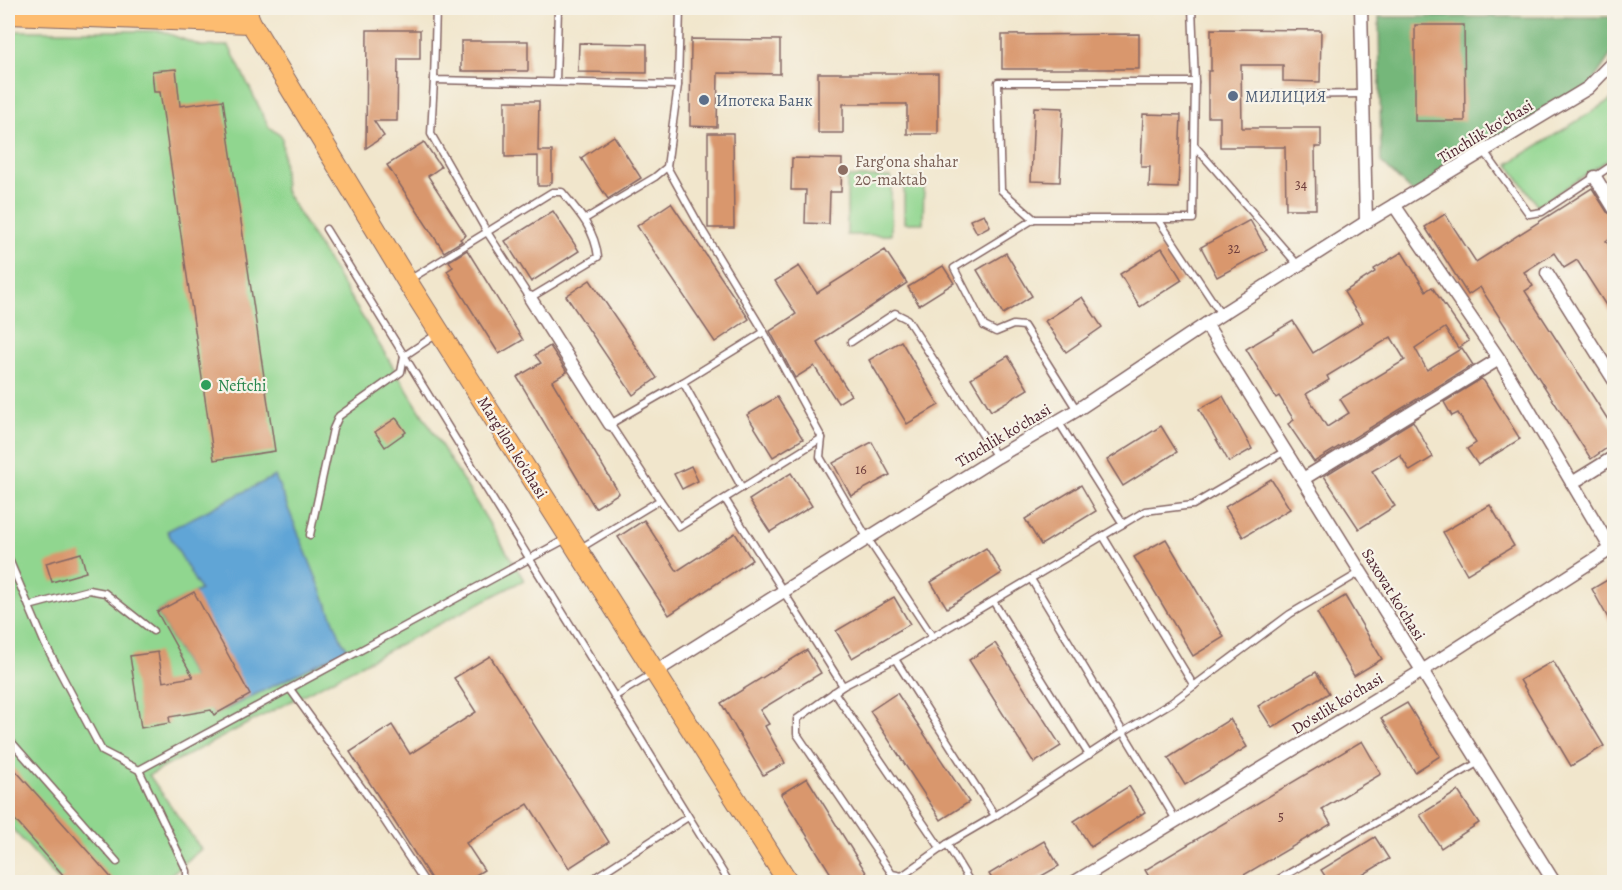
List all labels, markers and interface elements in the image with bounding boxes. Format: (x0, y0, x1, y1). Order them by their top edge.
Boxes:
place label: МИЛИЦИЯ (1245, 86, 1326, 108)
marker: МИЛИЦИЯ (1226, 89, 1240, 103)
place label: Ипотека Банк (716, 90, 813, 112)
marker: Ипотека Банк (697, 93, 711, 107)
street label: Tinchlik ko'chasi (1434, 95, 1537, 169)
place label: Farg'ona shahar 20-maktab (855, 151, 958, 191)
marker: Farg'ona shahar 20-maktab (836, 163, 850, 177)
house number: 34 (1295, 175, 1307, 194)
house number: 32 (1228, 239, 1241, 258)
place label: Neftchi (218, 375, 267, 397)
marker: Neftchi (199, 378, 213, 392)
street label: Marg'ilon ko'chasi (472, 392, 552, 503)
street label: Tinchlik ko'chasi (952, 399, 1055, 473)
house number: 16 (855, 460, 867, 479)
street label: Saxovat ko'chasi (1356, 544, 1430, 645)
street label: Do'stlik ko'chasi (1287, 668, 1388, 740)
house number: 5 (1278, 807, 1284, 826)

